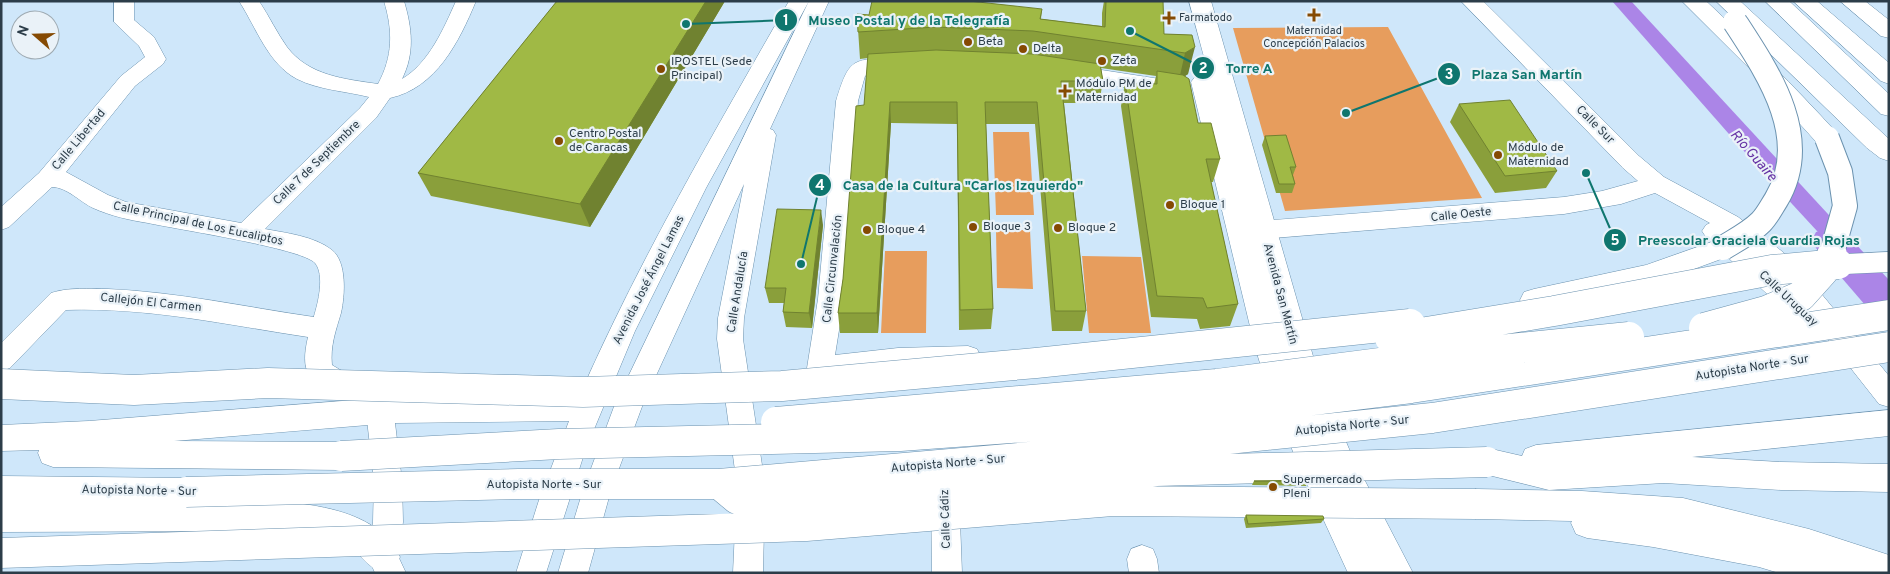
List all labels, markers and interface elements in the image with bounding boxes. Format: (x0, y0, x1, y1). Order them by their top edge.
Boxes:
callout: Museo Postal y de la Telegrafía (774, 5, 1020, 34)
marker: Maternidad Concepción Palacios (1307, 8, 1321, 22)
north arrow (10, 10, 60, 60)
place label: Farmatodo (1179, 11, 1232, 25)
text: 1 (783, 12, 789, 31)
marker: Farmatodo (1163, 12, 1175, 24)
text: Museo Postal y de la Telegrafía (808, 13, 1010, 30)
text: N (14, 23, 34, 39)
place label: Maternidad Concepción Palacios (1263, 24, 1365, 51)
place label: Beta (978, 34, 1003, 50)
marker: Beta (962, 36, 974, 48)
place label: Delta (1033, 41, 1061, 57)
marker: Delta (1017, 43, 1029, 55)
place label: Zeta (1112, 53, 1137, 69)
place label: IPOSTEL (Sede Principal) (671, 54, 752, 84)
callout: Torre A (1190, 54, 1283, 83)
marker: Zeta (1096, 55, 1108, 67)
callout: Plaza San Martín (1436, 59, 1592, 88)
text: 2 (1198, 60, 1208, 79)
text: Torre A (1226, 61, 1272, 78)
marker: IPOSTEL (Sede Principal) (655, 63, 667, 75)
text: 3 (1445, 66, 1454, 85)
text: Plaza San Martín (1472, 67, 1582, 84)
place label: Módulo PM de Maternidad (1076, 76, 1152, 106)
marker: Módulo PM de Maternidad (1058, 84, 1072, 98)
street label: Calle Sur (1572, 102, 1618, 148)
street label: Calle Libertad (49, 106, 109, 174)
street label: Calle 7 de Septiembre (270, 117, 364, 209)
place label: Centro Postal de Caracas (569, 126, 641, 156)
water label: Río Guaire (1726, 127, 1780, 186)
marker: Centro Postal de Caracas (553, 135, 565, 147)
place label: Módulo de Maternidad (1508, 140, 1569, 170)
marker: Módulo de Maternidad (1492, 149, 1504, 161)
callout: Casa de la Cultura "Carlos Izquierdo" (808, 170, 1093, 199)
text: 4 (815, 177, 825, 196)
text: Casa de la Cultura "Carlos Izquierdo" (843, 178, 1083, 195)
place label: Bloque 1 (1180, 197, 1225, 213)
street label: Calle Principal de Los Eucaliptos (112, 198, 284, 250)
marker: Bloque 1 (1164, 199, 1176, 211)
street label: Calle Oeste (1430, 204, 1492, 226)
street label: Avenida José Ángel Lamas (609, 213, 689, 347)
street label: Calle Circunvalación (819, 214, 847, 324)
place label: Bloque 3 (983, 219, 1031, 235)
place label: Bloque 2 (1068, 220, 1116, 236)
marker: Bloque 3 (967, 221, 979, 233)
place label: Bloque 4 (877, 222, 925, 238)
marker: Bloque 2 (1052, 222, 1064, 234)
marker: Bloque 4 (861, 224, 873, 236)
callout: Preescolar Graciela Guardia Rojas (1603, 226, 1870, 255)
text: 5 (1610, 232, 1620, 251)
text: Preescolar Graciela Guardia Rojas (1638, 233, 1860, 250)
street label: Avenida San Martín (1259, 242, 1301, 346)
street label: Calle Andalucía (724, 250, 752, 334)
street label: Calle Uruguay (1755, 267, 1821, 331)
street label: Callejón El Carmen (100, 290, 202, 316)
street label: Autopista Norte - Sur (1694, 351, 1810, 385)
street label: Autopista Norte - Sur (1294, 412, 1410, 440)
street label: Autopista Norte - Sur (890, 451, 1006, 477)
place label: Supermercado Pleni (1283, 472, 1363, 502)
street label: Autopista Norte - Sur (487, 477, 602, 493)
marker: Supermercado Pleni (1267, 481, 1279, 493)
street label: Autopista Norte - Sur (81, 482, 197, 500)
street label: Calle Cádiz (937, 489, 955, 549)

